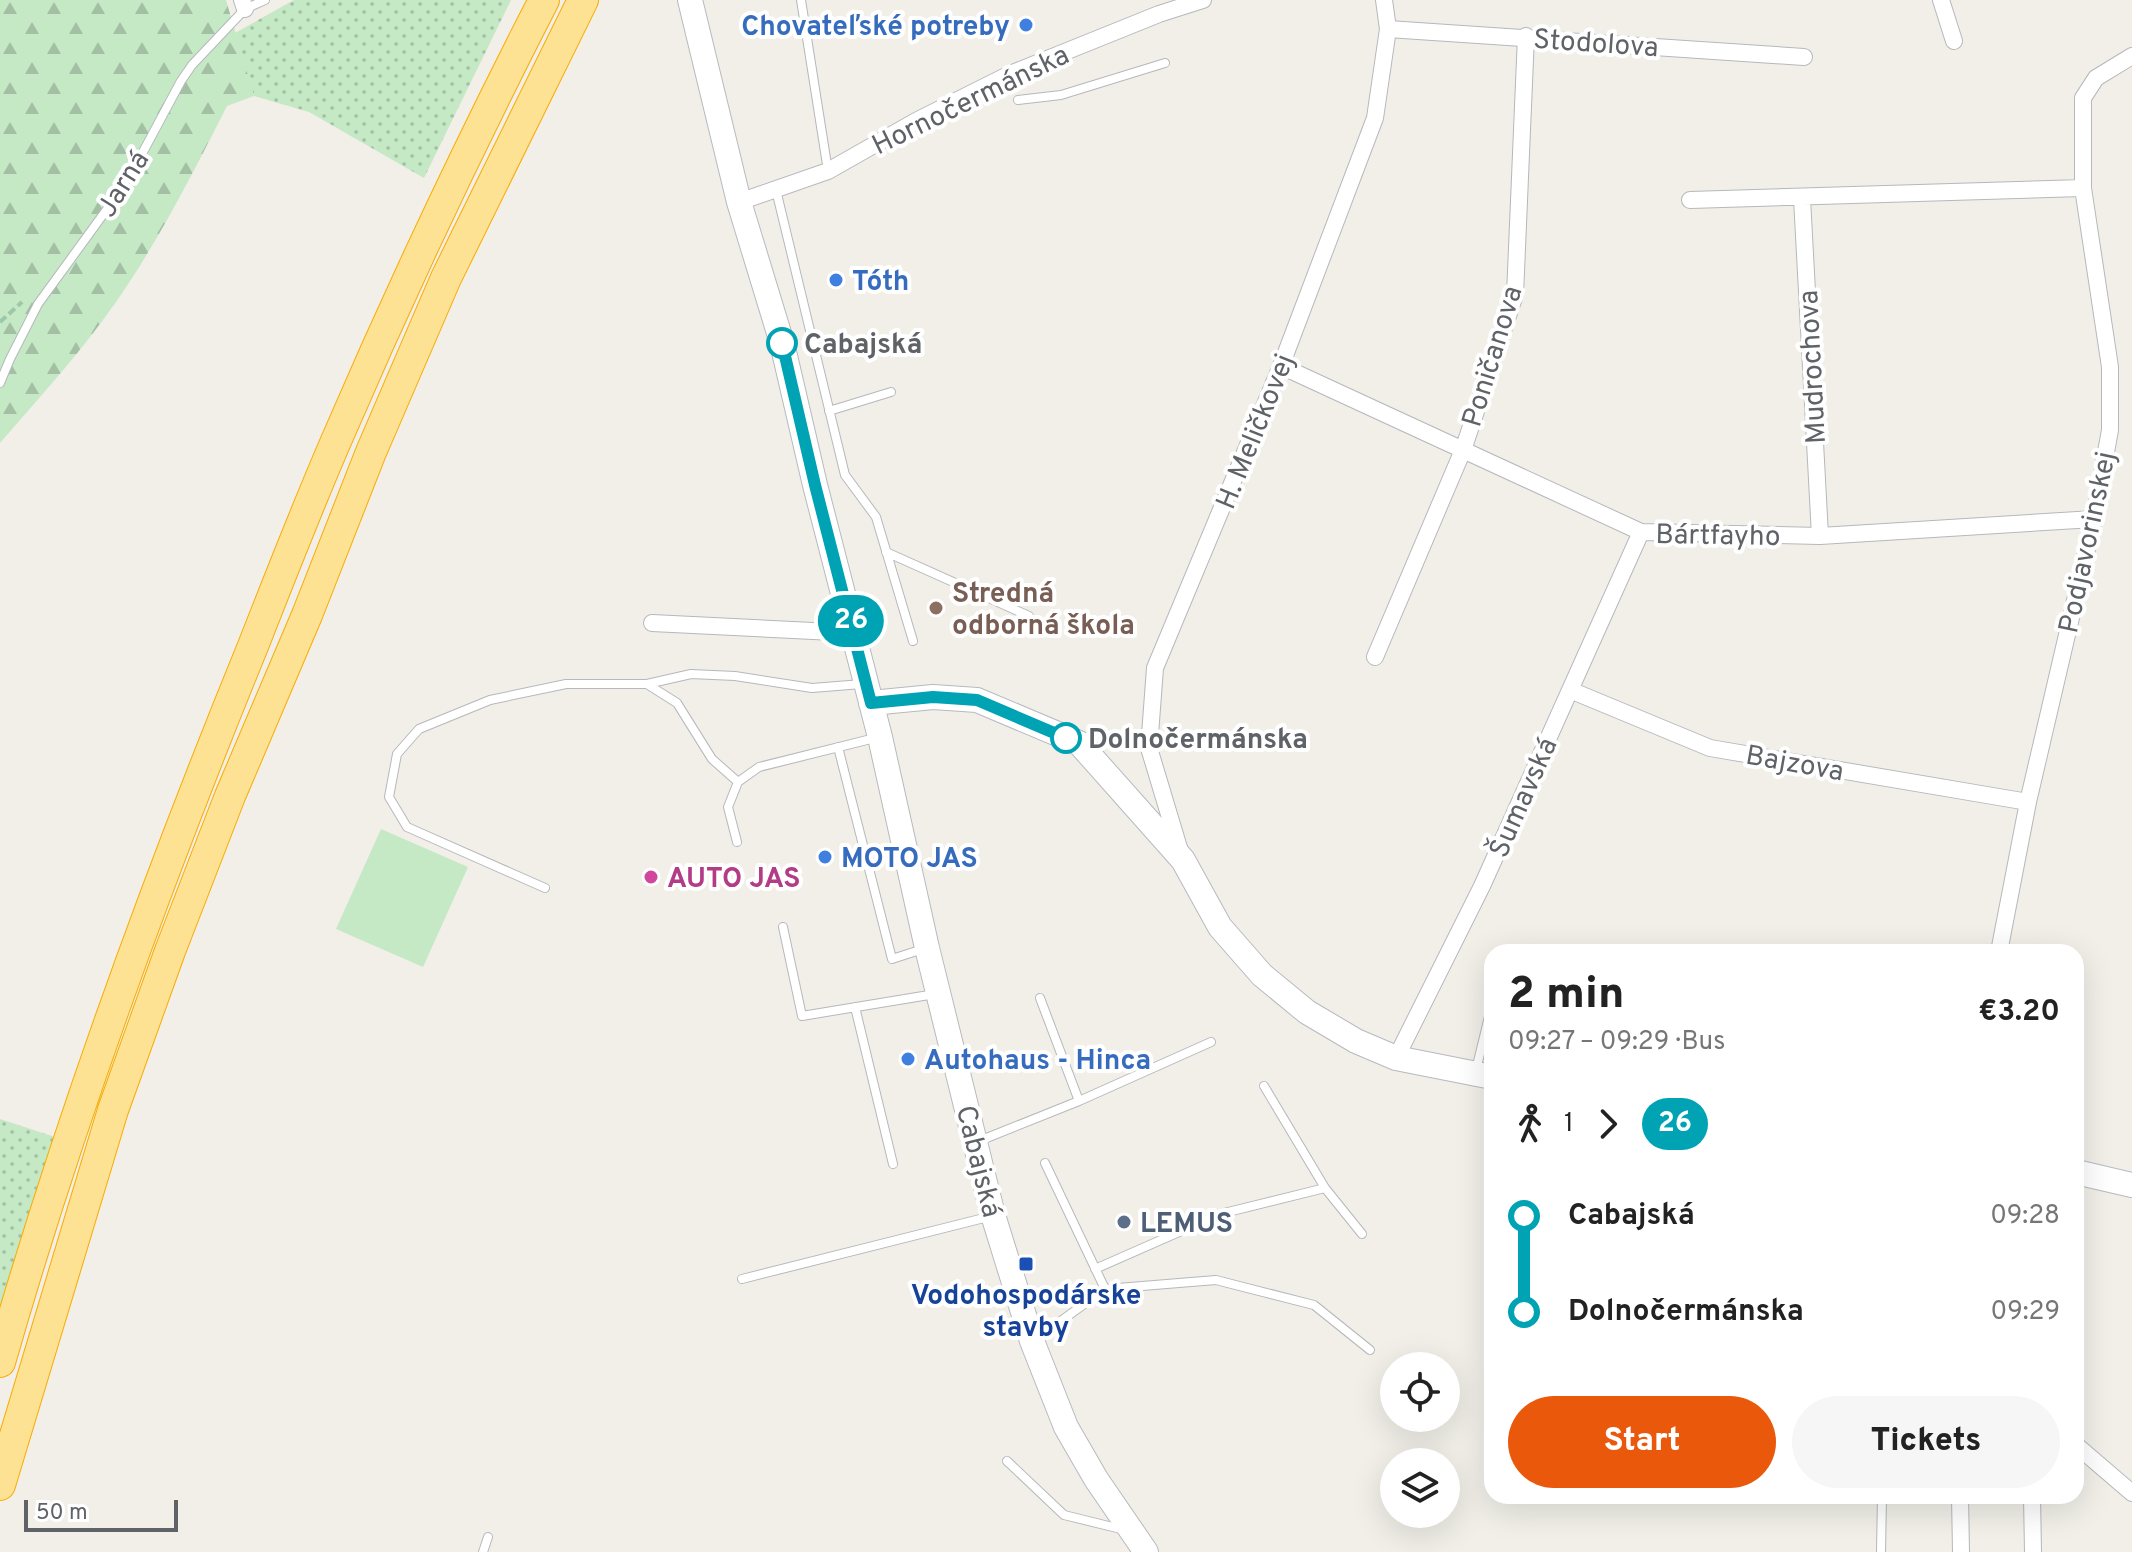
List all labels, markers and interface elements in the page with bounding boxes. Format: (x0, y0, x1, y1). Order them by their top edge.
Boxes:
place label: Chovateľské potreby (741, 10, 1010, 46)
marker: Chovateľské potreby (1017, 16, 1035, 34)
street label: Stodolova (1532, 23, 1660, 67)
street label: Hornočermánska (867, 38, 1076, 165)
street label: Jarná (90, 145, 159, 224)
place label: Tóth (852, 265, 909, 301)
marker: Tóth (827, 271, 845, 289)
street label: Poničanova (1455, 282, 1532, 432)
street label: Mudrochova (1792, 289, 1836, 445)
marker: Cabajská (767, 328, 797, 358)
place label: Cabajská (804, 328, 922, 364)
street label: H. Meličkovej (1209, 349, 1304, 515)
street label: Podjavorinskej (2052, 448, 2126, 637)
street label: Bártfayho (1655, 518, 1781, 556)
place label: Stredná odborná škola (952, 577, 1135, 645)
line badge: 26 (815, 595, 887, 647)
marker: Stredná odborná škola (927, 599, 945, 617)
text: 26 (834, 603, 868, 639)
marker: Dolnočermánska (1051, 723, 1081, 753)
place label: Dolnočermánska (1088, 723, 1308, 759)
street label: Šumavská (1480, 732, 1567, 864)
street label: Bajzova (1743, 739, 1846, 791)
place label: MOTO JAS (841, 842, 978, 878)
marker: MOTO JAS (816, 848, 834, 866)
place label: AUTO JAS (667, 862, 800, 898)
marker: AUTO JAS (642, 868, 660, 886)
text: 2 min (1508, 968, 1624, 1024)
text: €3.20 (1978, 994, 2060, 1031)
text: 09:27 – 09:29 · Bus (1508, 1026, 1725, 1059)
place label: Autohaus - Hinca (924, 1044, 1151, 1080)
marker: Autohaus - Hinca (899, 1050, 917, 1068)
street label: Cabajská (946, 1102, 1008, 1222)
icon: walk (1508, 1102, 1552, 1146)
icon: forward (1586, 1102, 1630, 1146)
text: 26 (1658, 1106, 1692, 1142)
text: 1 (1564, 1108, 1574, 1141)
text: Cabajská (1568, 1198, 1695, 1235)
text: 09:28 (1990, 1200, 2060, 1233)
place label: LEMUS (1140, 1207, 1233, 1243)
marker: LEMUS (1115, 1213, 1133, 1231)
marker: Vodohospodárske stavby (1017, 1255, 1035, 1273)
place label: Vodohospodárske stavby (911, 1279, 1141, 1347)
text: Dolnočermánska (1568, 1294, 1804, 1331)
text: 09:29 (1991, 1296, 2060, 1329)
map controls (1380, 1352, 1460, 1528)
button: locate (1380, 1352, 1460, 1432)
button: Start (1508, 1396, 1776, 1488)
button: Tickets (1792, 1396, 2060, 1488)
button: layers (1380, 1448, 1460, 1528)
scale bar (24, 1496, 178, 1532)
text: 50 m (36, 1500, 88, 1527)

